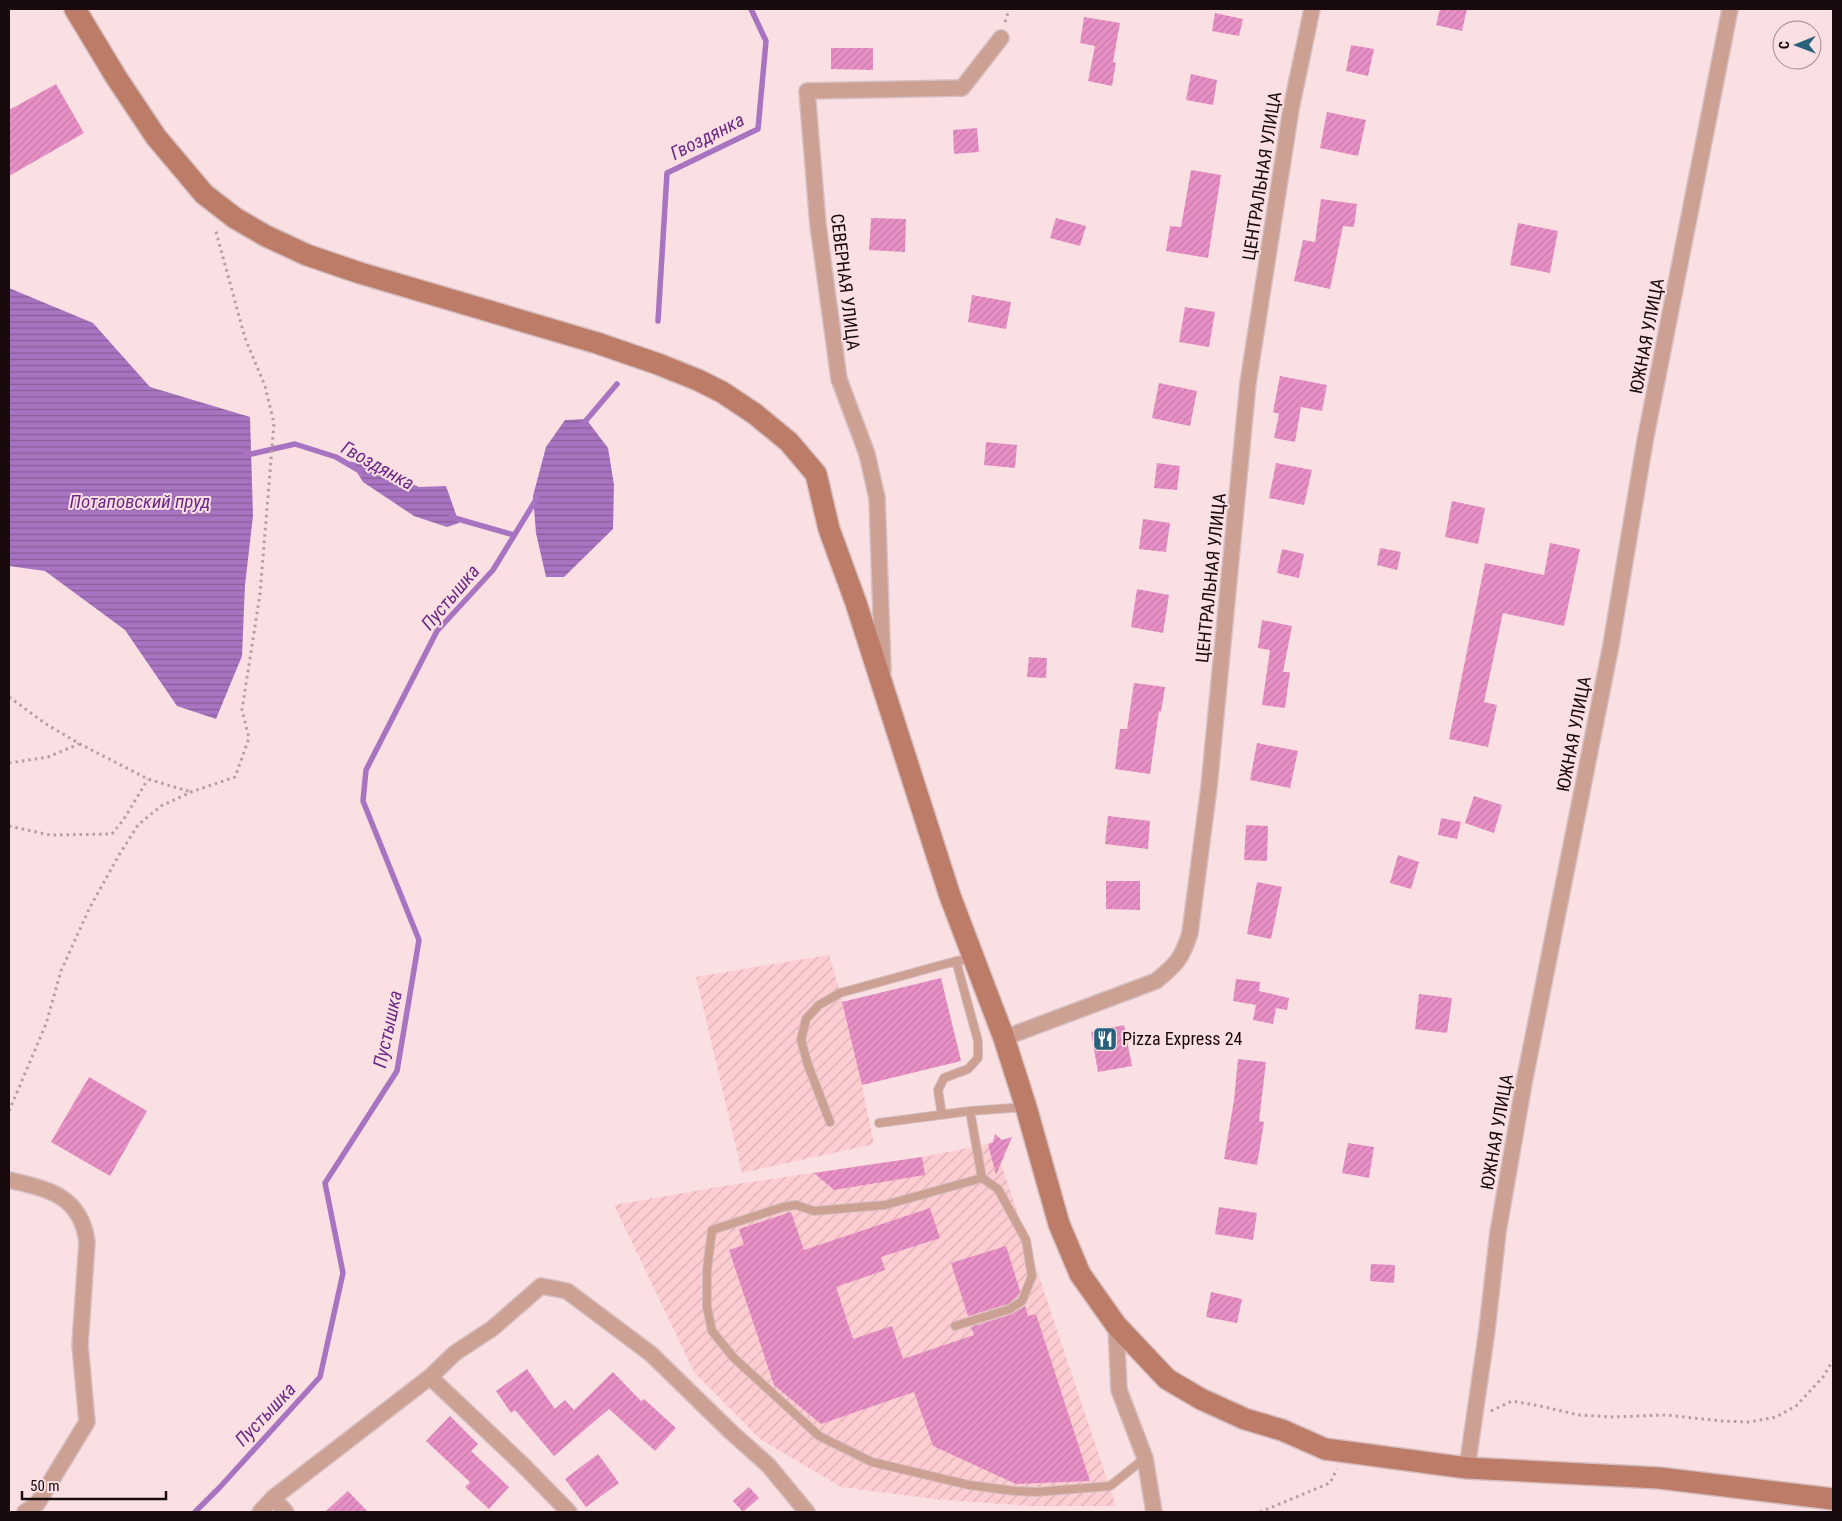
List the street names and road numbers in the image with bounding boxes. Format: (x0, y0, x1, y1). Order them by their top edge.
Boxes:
street label: ЦЕНТРАЛЬНАЯ УЛИЦА (1238, 89, 1285, 262)
street label: СЕВЕРНАЯ УЛИЦА (827, 212, 864, 352)
street label: ЮЖНАЯ УЛИЦА (1625, 276, 1668, 396)
street label: ЦЕНТРАЛЬНАЯ УЛИЦА (1191, 491, 1230, 664)
street label: ЮЖНАЯ УЛИЦА (1552, 674, 1595, 794)
street label: ЮЖНАЯ УЛИЦА (1476, 1072, 1517, 1192)

